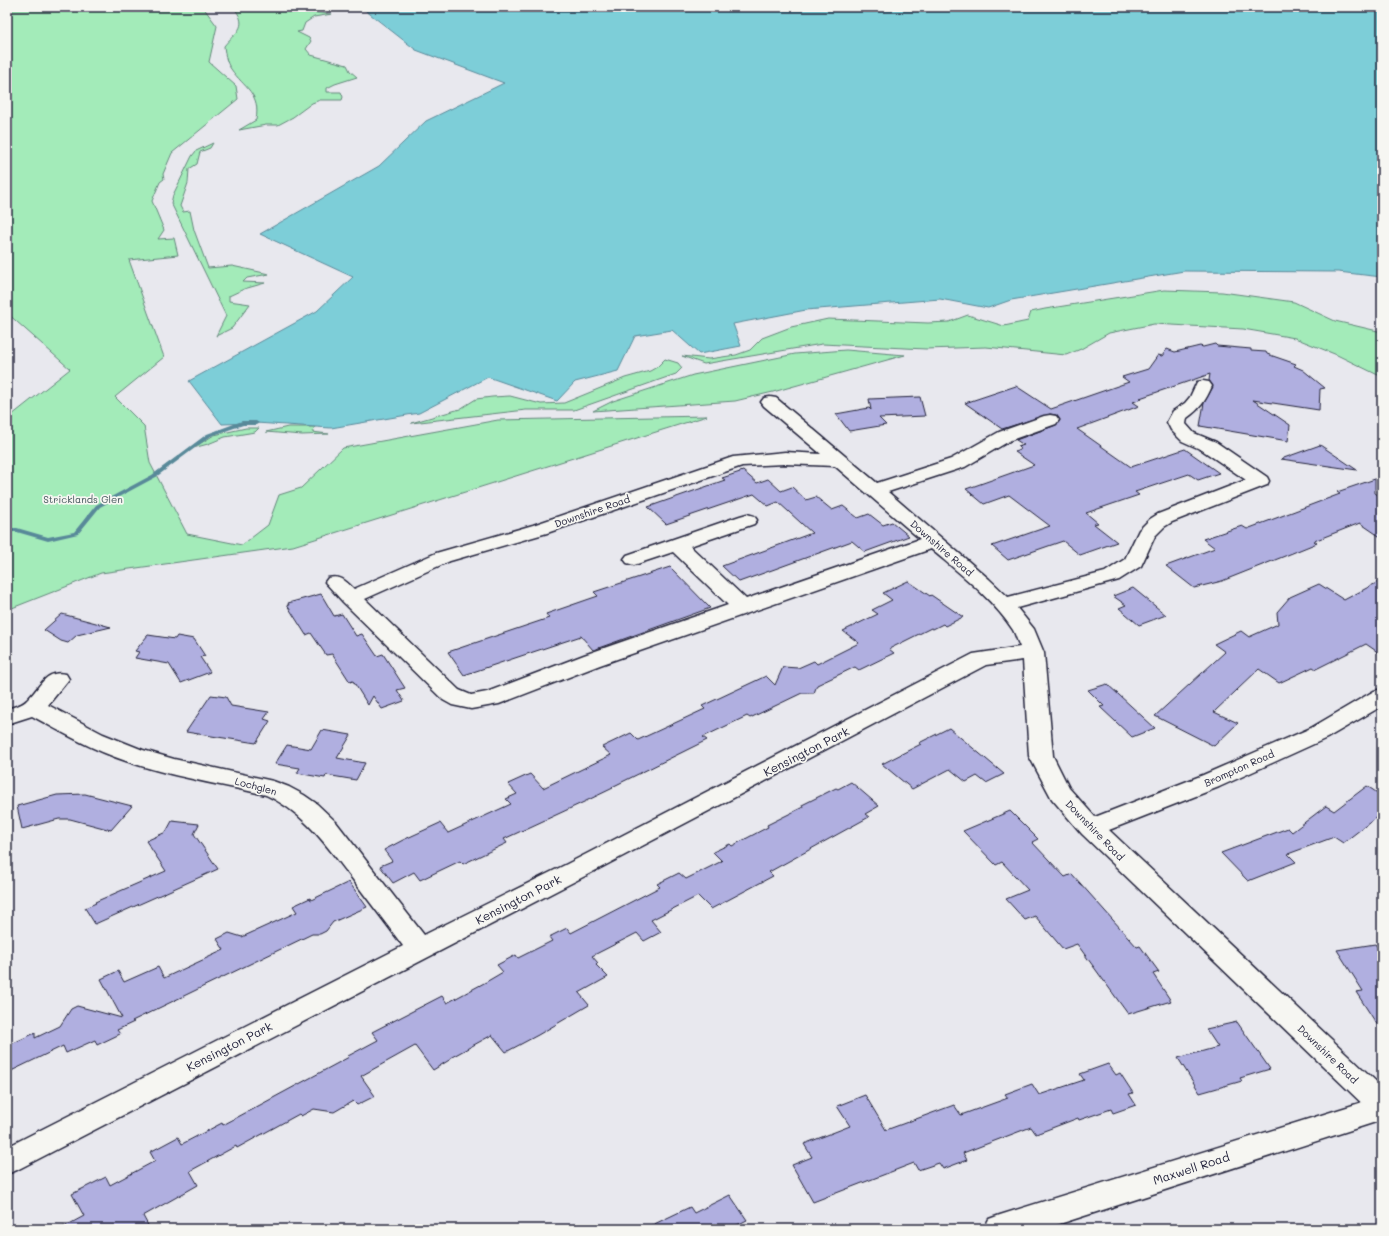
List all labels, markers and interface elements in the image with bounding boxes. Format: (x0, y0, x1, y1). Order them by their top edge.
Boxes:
park label: Stricklands Glen (43, 492, 123, 506)
street label: Downshire Road (552, 492, 632, 530)
street label: Downshire Road (908, 517, 976, 579)
street label: Kensington Park (760, 722, 852, 780)
street label: Brompton Road (1202, 746, 1276, 790)
street label: Lochglen (234, 774, 278, 798)
street label: Downshire Road (1063, 797, 1127, 863)
street label: Kensington Park (472, 870, 564, 928)
street label: Kensington Park (183, 1017, 275, 1075)
street label: Downshire Road (1295, 1022, 1361, 1086)
street label: Maxwell Road (1151, 1148, 1232, 1188)

